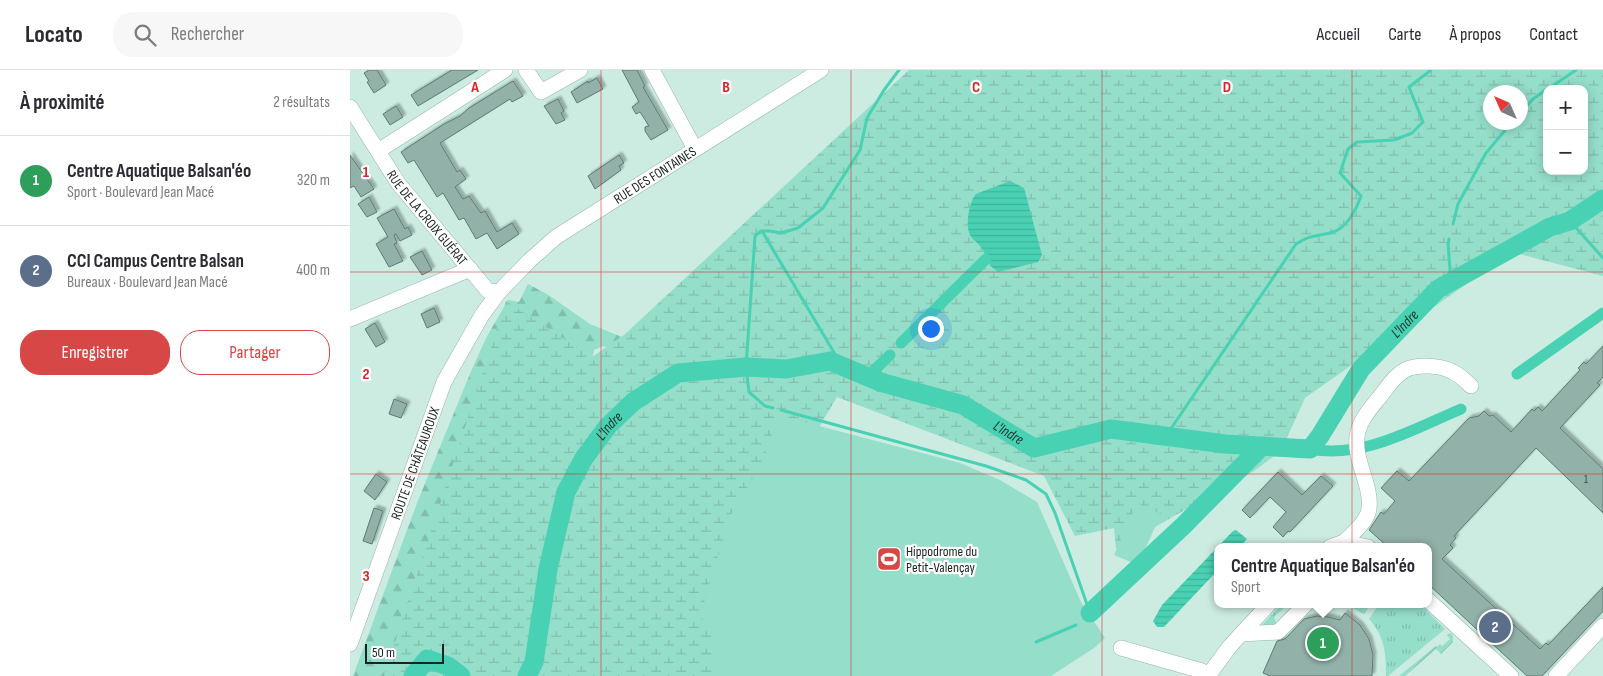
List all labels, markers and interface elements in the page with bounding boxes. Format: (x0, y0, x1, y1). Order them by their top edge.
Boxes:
search box (113, 12, 463, 57)
text: Locato (25, 20, 83, 49)
icon: search (131, 21, 159, 49)
text: Rechercher (171, 23, 244, 46)
text: Accueil (1316, 24, 1360, 45)
text: Carte (1388, 24, 1421, 45)
text: À propos (1449, 24, 1501, 45)
text: Contact (1529, 24, 1578, 45)
text: A (470, 78, 479, 97)
text: B (722, 78, 730, 97)
text: C (972, 78, 980, 97)
text: D (1223, 78, 1231, 97)
north arrow (1483, 85, 1528, 130)
map controls (1543, 85, 1588, 175)
button: + (1543, 85, 1588, 130)
text: À proximité (20, 90, 105, 115)
text: 2 résultats (273, 93, 330, 112)
button: − (1543, 130, 1588, 175)
street label: RUE DES FONTAINES (611, 143, 700, 208)
text: Centre Aquatique Balsan'éo (67, 160, 251, 183)
text: 1 (363, 163, 370, 182)
street label: RUE DE LA CROIX GUÉRAT (383, 167, 471, 269)
text: 1 (33, 171, 39, 190)
text: 320 m (297, 171, 330, 190)
text: Sport · Boulevard Jean Macé (67, 183, 214, 202)
text: CCI Campus Centre Balsan (67, 250, 244, 273)
text: 2 (32, 261, 40, 280)
text: 400 m (296, 261, 330, 280)
text: Bureaux · Boulevard Jean Macé (67, 273, 228, 292)
water label: L'Indre (1387, 306, 1423, 342)
your location (918, 316, 944, 342)
button: Enregistrer (20, 330, 170, 375)
button: Partager (180, 330, 330, 375)
text: 2 (362, 365, 370, 384)
street label: ROUTE DE CHÂTEAUROUX (387, 405, 443, 522)
water label: L'Indre (592, 408, 627, 444)
water label: L'Indre (990, 417, 1027, 449)
house number: 1 (1584, 473, 1588, 486)
place label: Hippodrome du Petit-Valençay (906, 543, 977, 576)
popup (1214, 543, 1432, 608)
sports icon: Hippodrome du Petit-Valençay (876, 546, 902, 572)
text: Centre Aquatique Balsan'éo (1231, 555, 1415, 578)
text: 3 (362, 567, 370, 586)
text: Sport (1231, 578, 1261, 597)
pin: 2 (1479, 608, 1511, 646)
pin: 1 (1307, 624, 1339, 662)
scale bar (365, 641, 444, 664)
text: 50 m (372, 644, 395, 661)

